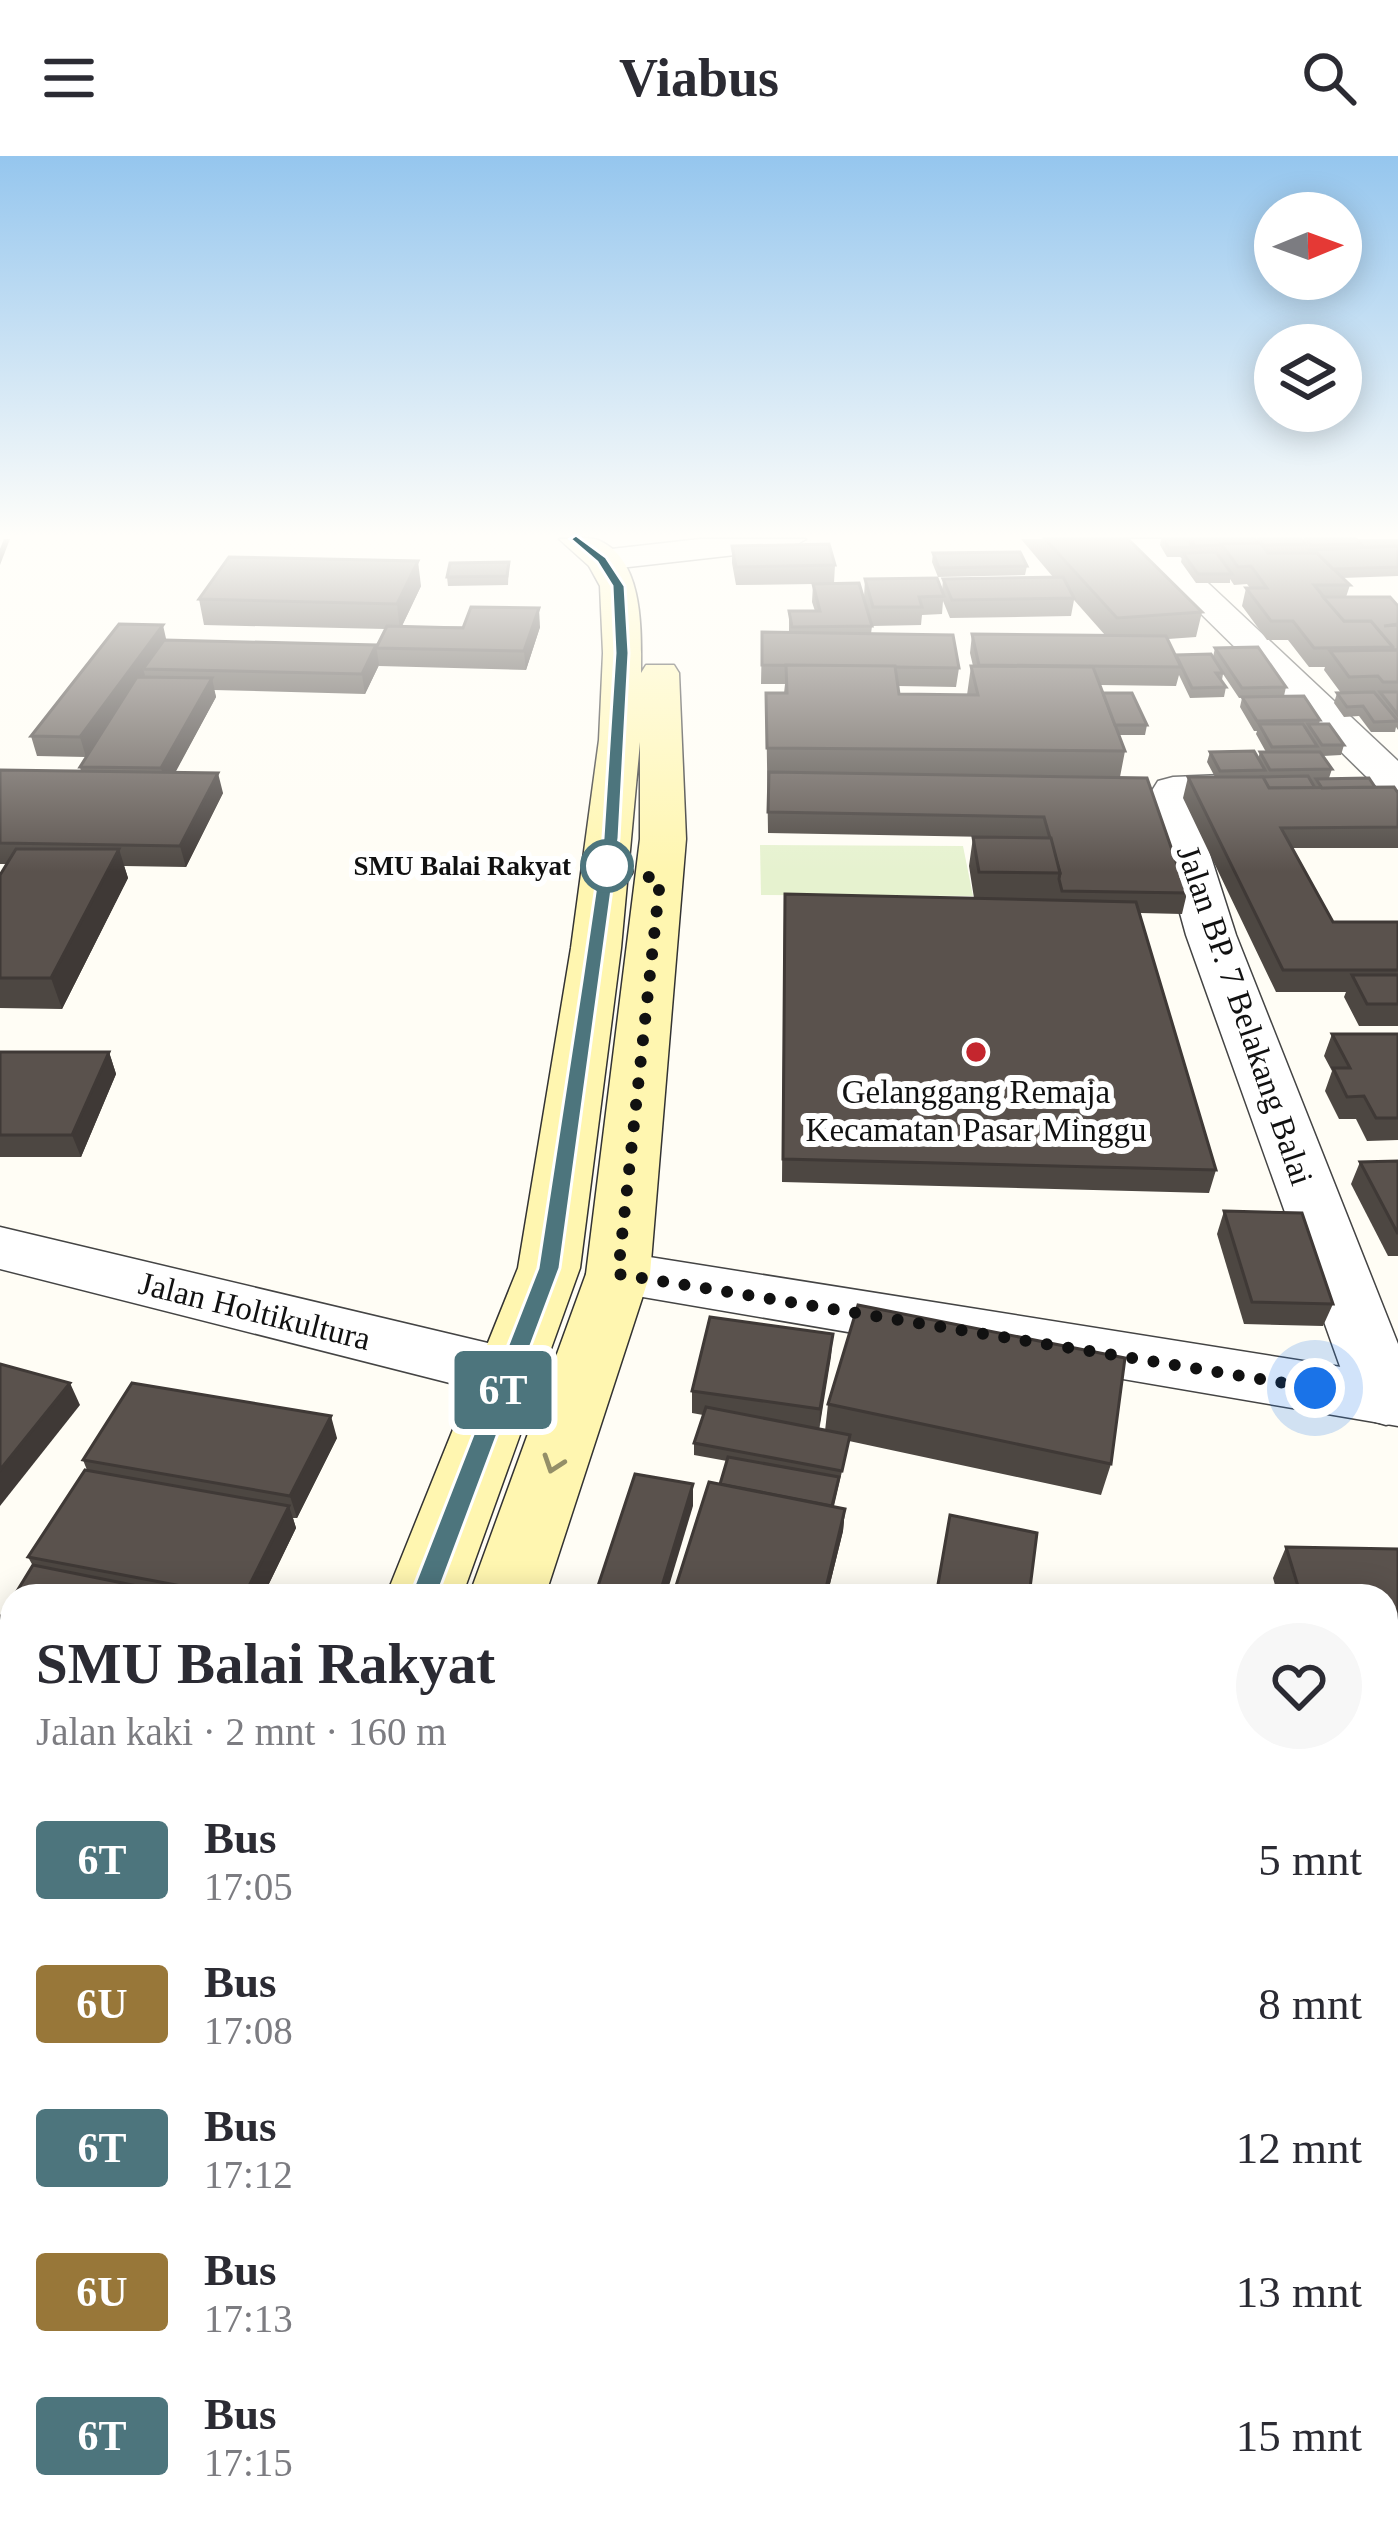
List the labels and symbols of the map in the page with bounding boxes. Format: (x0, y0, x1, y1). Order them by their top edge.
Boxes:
north arrow (1254, 192, 1362, 300)
marker: SMU Balai Rakyat (582, 841, 632, 891)
street label: Jalan BP. 7 Belakang Balai (1170, 841, 1320, 1190)
place label: SMU Balai Rakyat (353, 851, 571, 881)
marker: Gelanggang Remaja Kecamatan Pasar Minggu (963, 1039, 989, 1065)
place label: Gelanggang Remaja Kecamatan Pasar Minggu (806, 1074, 1146, 1148)
street label: Jalan Holtikultura (135, 1265, 375, 1357)
line badge: 6T (449, 1351, 557, 1429)
your location (1285, 1358, 1345, 1418)
one-way arrow (542, 1453, 567, 1474)

